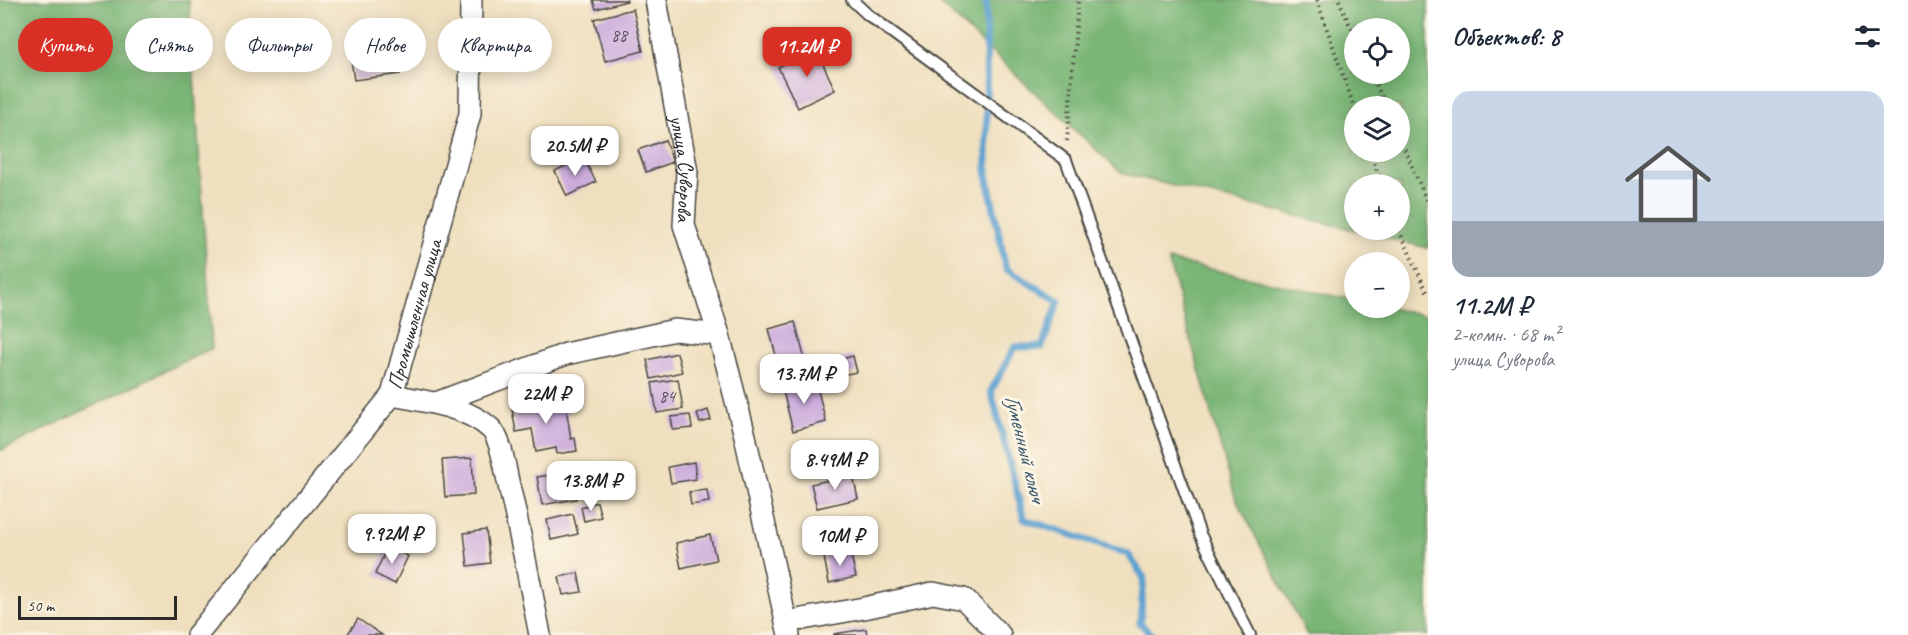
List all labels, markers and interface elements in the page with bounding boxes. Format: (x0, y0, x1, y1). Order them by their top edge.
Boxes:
chip: Купить (18, 18, 113, 72)
chip: Снять (125, 18, 213, 72)
chip: Фильтры (225, 18, 332, 72)
chip: Новое (344, 18, 426, 72)
chip: Квартира (438, 18, 552, 72)
map controls (1344, 18, 1410, 318)
button: locate (1344, 18, 1410, 84)
text: Объектов: 8 (1452, 20, 1561, 53)
icon: filters (1851, 20, 1884, 53)
house number: 88 (611, 24, 629, 46)
pin: 11.2M ₽ (752, 27, 862, 78)
text: 11.2M ₽ (777, 34, 837, 59)
button: layers (1344, 96, 1410, 162)
street label: улица Суворова (664, 111, 700, 224)
pin: 20.5M ₽ (520, 126, 630, 177)
icon: home (1614, 130, 1722, 238)
text: 20.5M ₽ (545, 133, 605, 158)
button: + (1344, 174, 1410, 240)
street label: Промышленная улица (381, 234, 448, 392)
button: − (1344, 252, 1410, 318)
text: 11.2M ₽ (1452, 289, 1531, 322)
text: 2-комн. · 68 m² (1452, 322, 1560, 347)
text: улица Суворова (1452, 347, 1554, 372)
pin: 13.7M ₽ (749, 354, 859, 405)
text: 13.7M ₽ (774, 361, 834, 386)
pin: 22M ₽ (504, 374, 588, 425)
text: 22M ₽ (522, 381, 570, 406)
house number: 84 (659, 385, 677, 407)
water label: Гуменный ключ (998, 392, 1053, 508)
pin: 8.49M ₽ (780, 440, 890, 491)
text: 8.49M ₽ (805, 447, 865, 472)
pin: 13.8M ₽ (536, 461, 646, 512)
text: 13.8M ₽ (561, 468, 621, 493)
pin: 9.92M ₽ (337, 514, 447, 565)
pin: 10M ₽ (798, 516, 882, 567)
text: 9.92M ₽ (362, 521, 422, 546)
text: 10M ₽ (816, 523, 864, 548)
scale bar (18, 593, 177, 620)
text: 50 m (27, 596, 54, 616)

